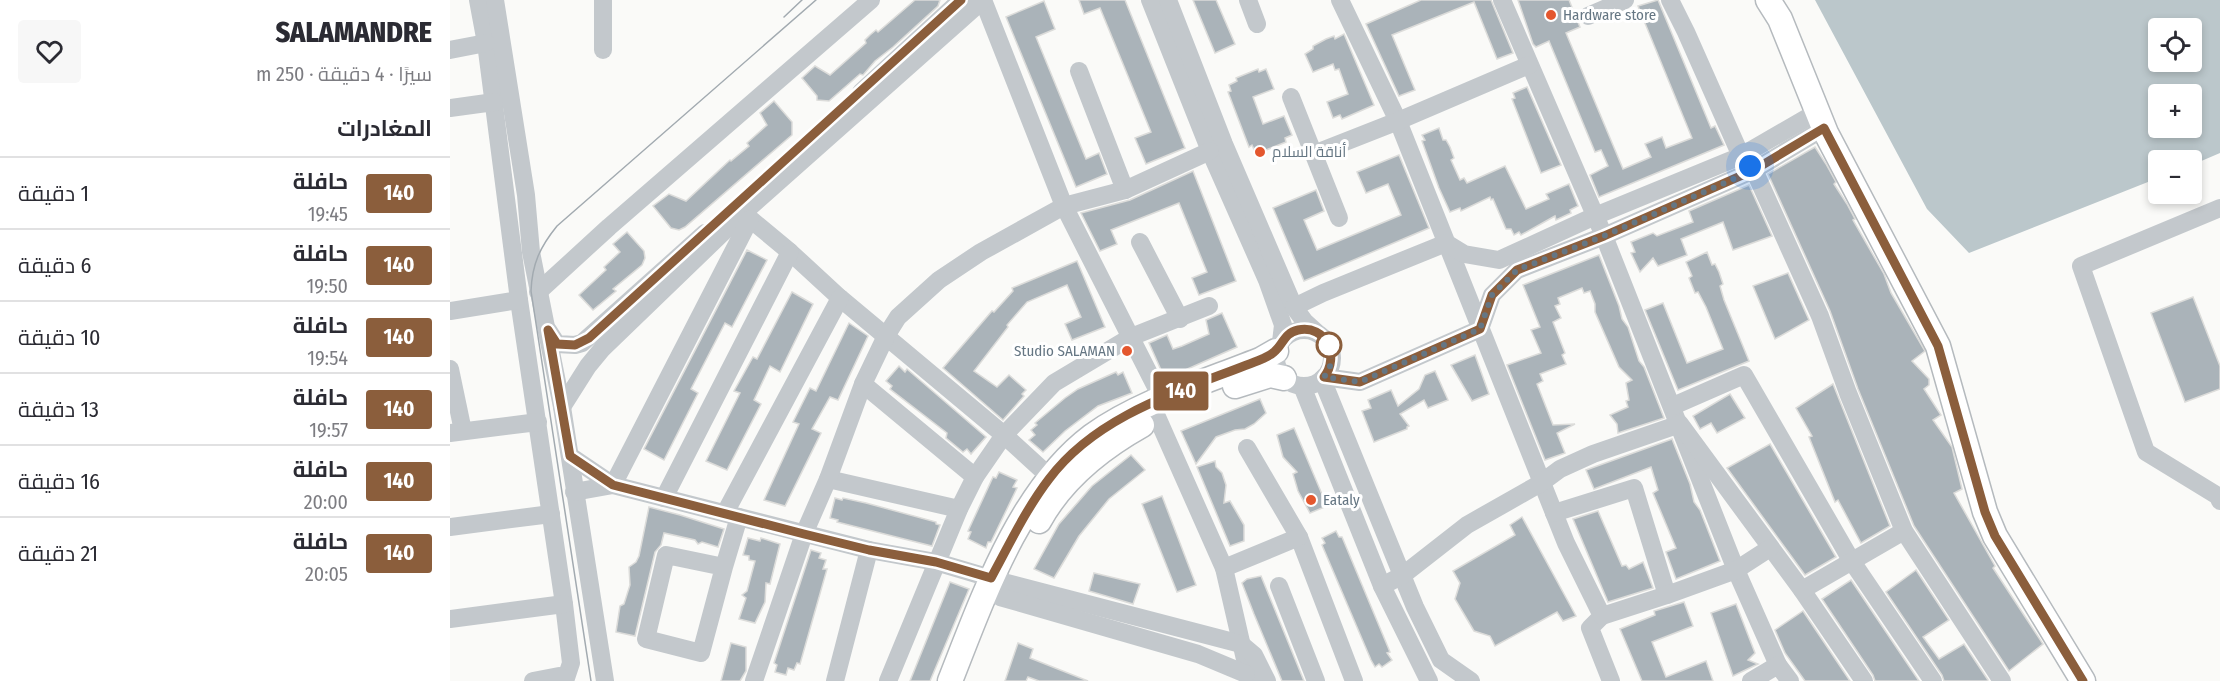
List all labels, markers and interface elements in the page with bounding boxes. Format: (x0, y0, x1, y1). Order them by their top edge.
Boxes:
place label: Hardware store (1563, 6, 1656, 24)
marker: Hardware store (1544, 8, 1558, 22)
text: SALAMANDRE (275, 16, 432, 49)
map controls (2148, 18, 2202, 204)
button: locate (2148, 18, 2202, 72)
button: heart (18, 20, 81, 83)
text: سيرًا · 4 دقيقة · 250 m (256, 62, 432, 86)
button: + (2148, 84, 2202, 138)
text: المغادرات (337, 115, 432, 142)
place label: أناقة السلام (1272, 142, 1346, 162)
marker: أناقة السلام (1253, 145, 1267, 159)
button: − (2148, 150, 2202, 204)
your location (1735, 151, 1765, 181)
text: حافلة (293, 168, 348, 195)
text: 1 دقيقة (18, 180, 89, 207)
text: 140 (383, 180, 415, 206)
text: 19:45 (308, 202, 348, 226)
text: حافلة (293, 240, 348, 267)
text: 6 دقيقة (18, 252, 91, 279)
text: 140 (383, 252, 415, 278)
text: 19:50 (307, 274, 348, 298)
text: حافلة (293, 312, 348, 339)
text: 10 دقيقة (18, 324, 100, 351)
text: 140 (383, 324, 415, 350)
unlabelled marker (1316, 332, 1342, 358)
place label: Studio SALAMAN (1014, 342, 1115, 360)
marker: Studio SALAMAN (1120, 344, 1134, 358)
text: 19:54 (307, 346, 348, 370)
line badge: 140 (1146, 372, 1215, 410)
text: 140 (1165, 378, 1197, 404)
text: حافلة (293, 384, 348, 411)
text: 13 دقيقة (18, 396, 99, 423)
text: 140 (383, 396, 415, 422)
text: 19:57 (309, 418, 348, 442)
text: حافلة (293, 456, 348, 483)
text: 16 دقيقة (18, 468, 100, 495)
text: 140 (383, 468, 415, 494)
text: 20:00 (304, 490, 348, 514)
place label: Eataly (1323, 491, 1360, 509)
marker: Eataly (1304, 493, 1318, 507)
text: حافلة (293, 528, 348, 555)
text: 21 دقيقة (18, 540, 98, 567)
text: 140 (383, 540, 415, 566)
text: 20:05 (305, 562, 348, 586)

